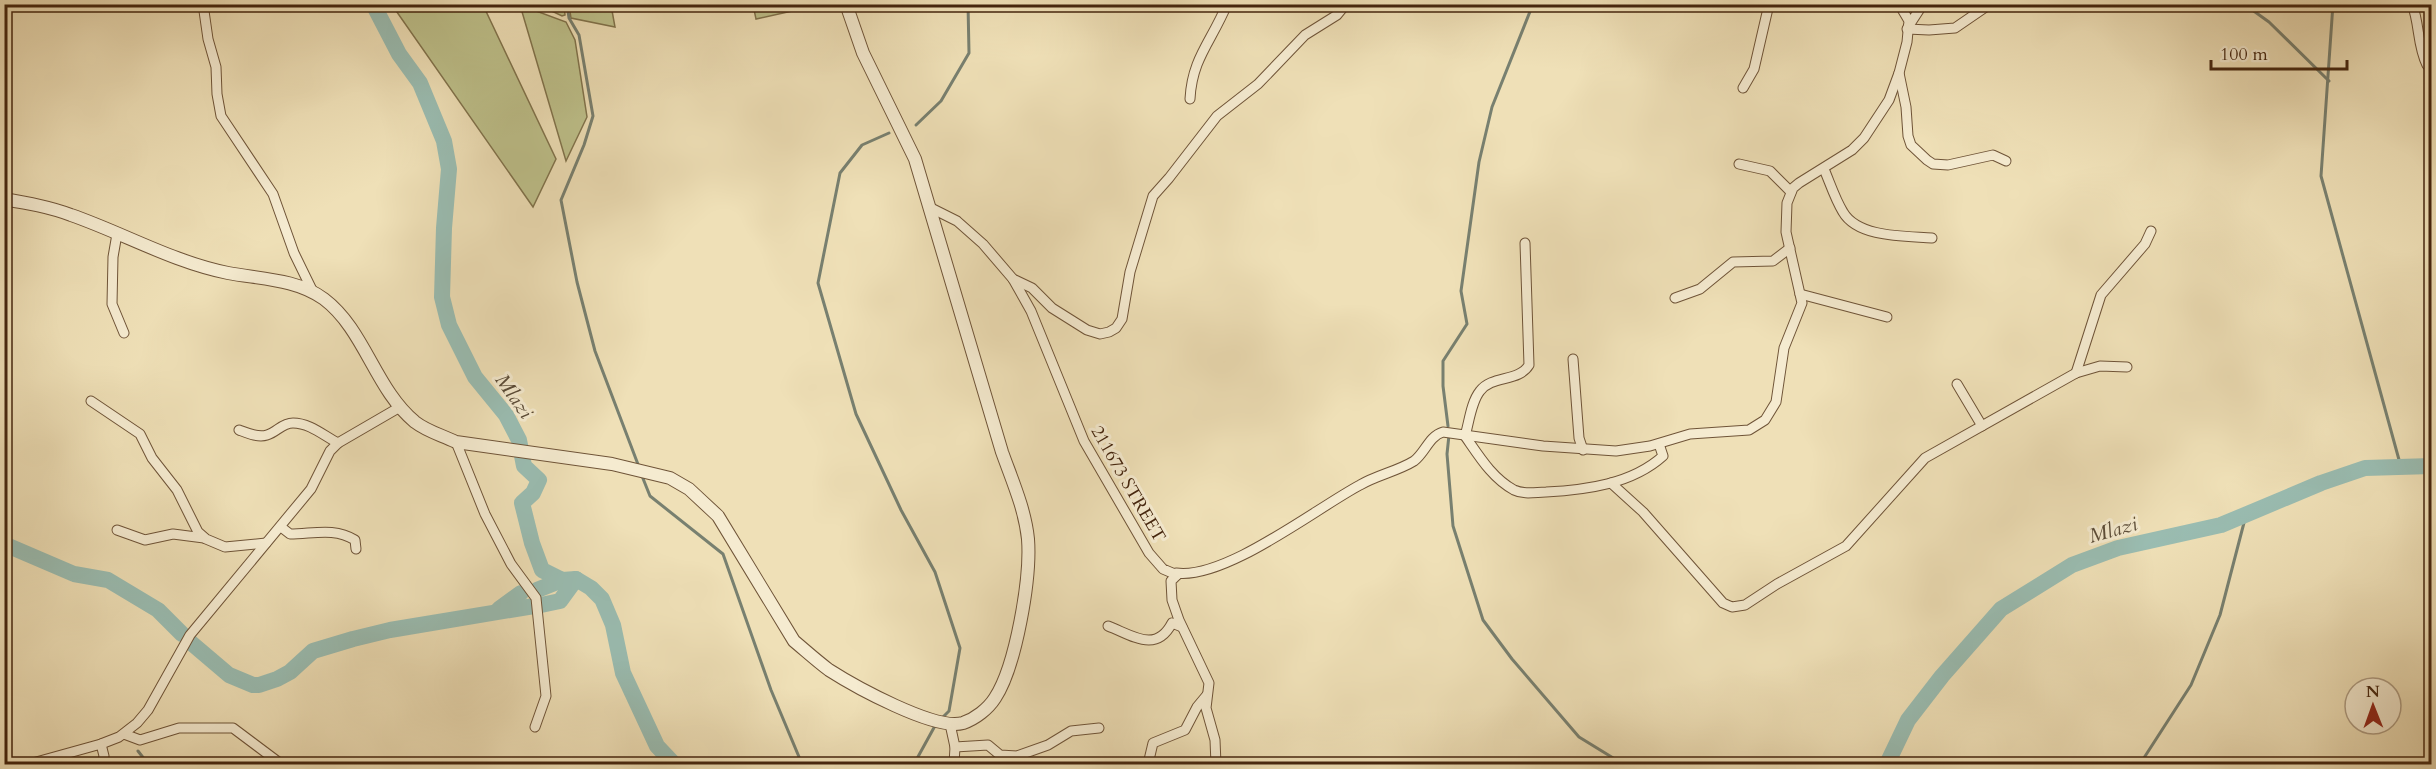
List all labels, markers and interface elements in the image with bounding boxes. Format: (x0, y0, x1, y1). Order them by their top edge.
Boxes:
scale bar (2211, 33, 2348, 71)
text: 100 m (2220, 42, 2268, 67)
water label: Mlazi (489, 368, 540, 424)
street label: 211673 STREET (1085, 421, 1171, 547)
water label: Mlazi (2086, 510, 2141, 550)
north arrow (2343, 676, 2403, 736)
text: N (2366, 681, 2380, 703)

